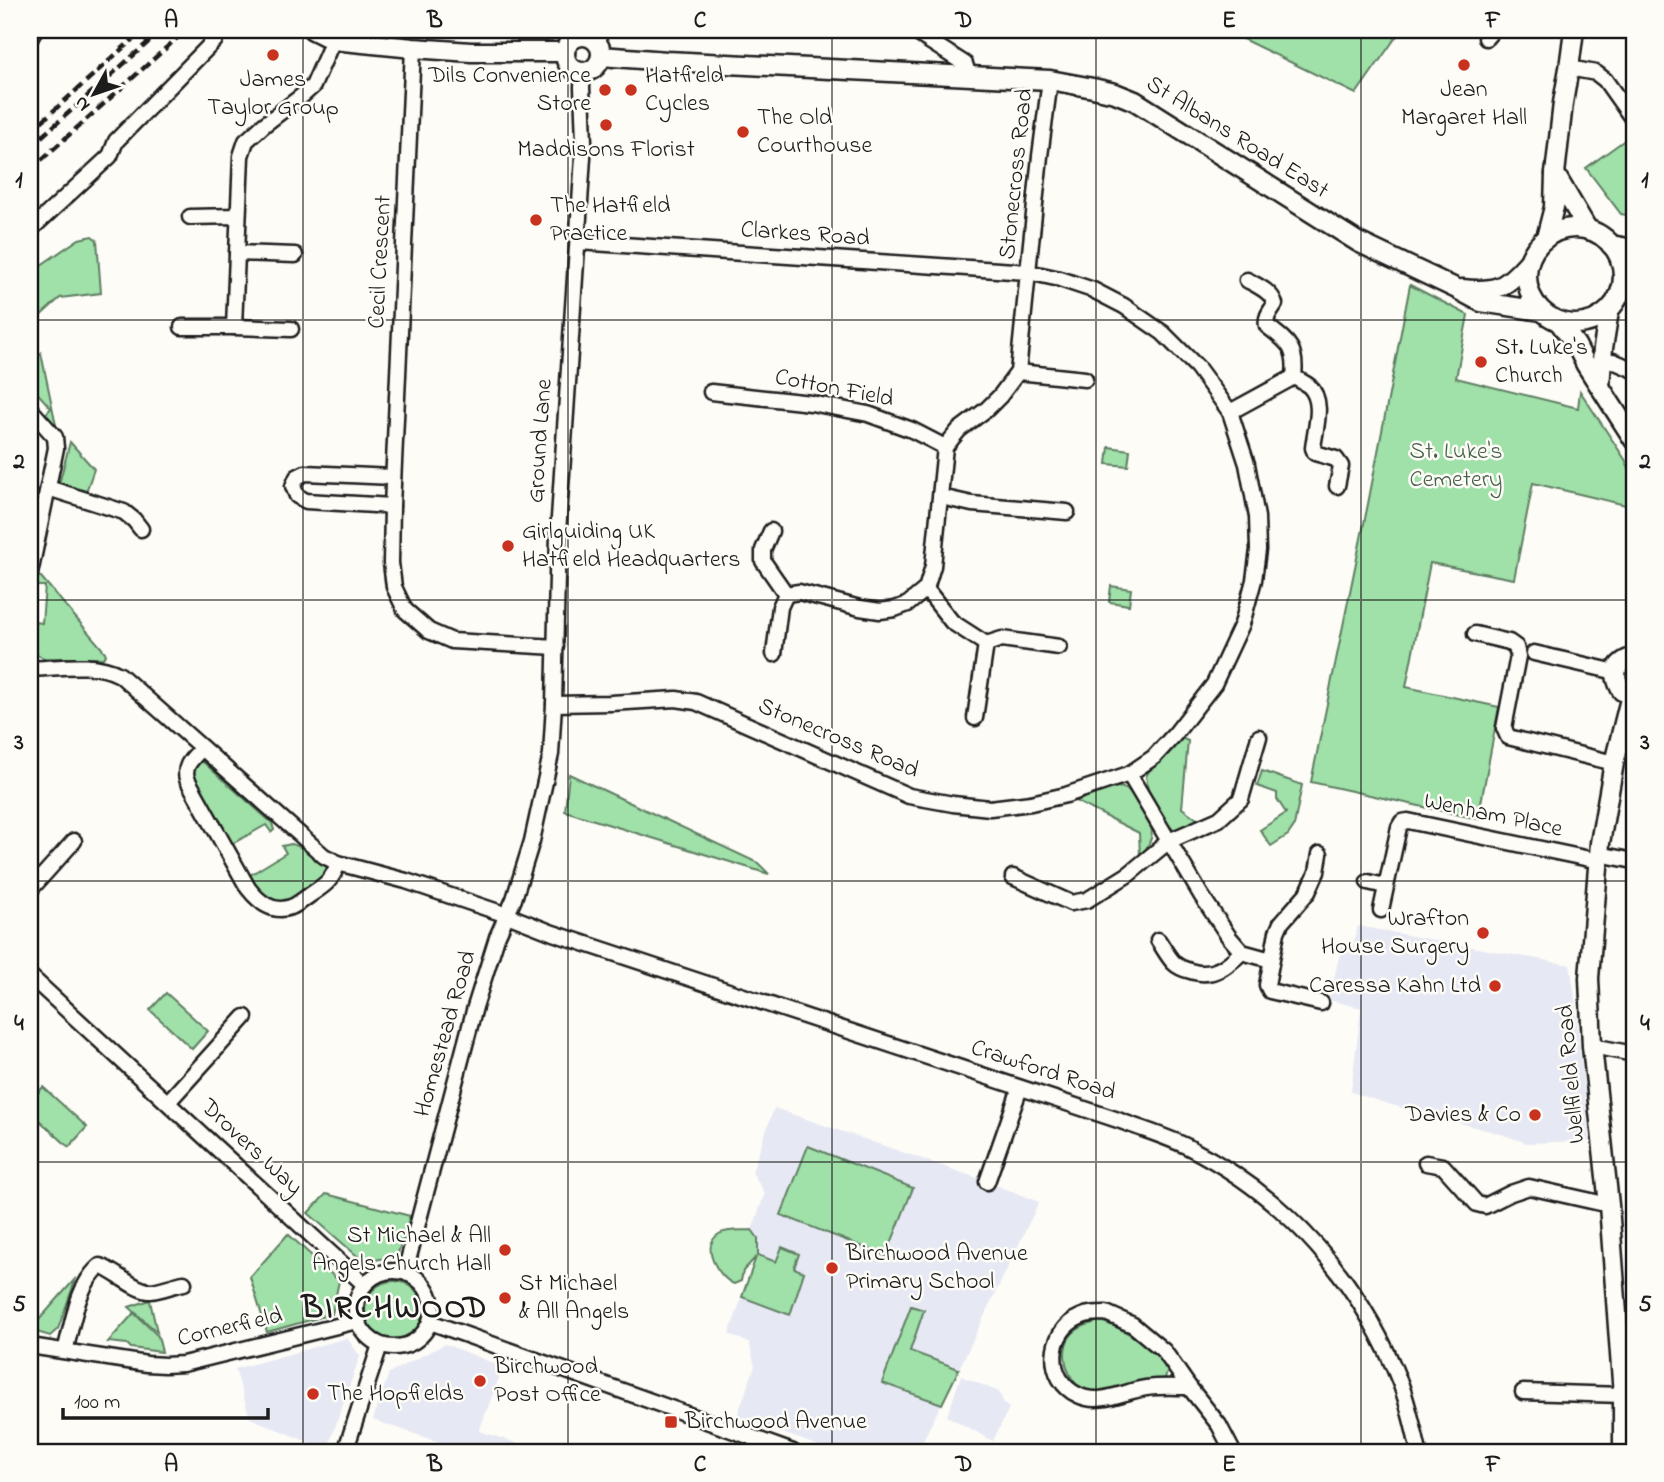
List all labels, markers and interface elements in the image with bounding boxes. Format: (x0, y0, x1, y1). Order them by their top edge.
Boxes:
text: A (164, 5, 178, 38)
text: B (426, 5, 443, 38)
text: C (694, 5, 707, 38)
text: D (955, 5, 972, 38)
text: E (1222, 5, 1236, 38)
text: F (1485, 5, 1501, 38)
marker: James Taylor Group (265, 47, 281, 63)
marker: Jean Margaret Hall (1456, 57, 1472, 73)
place label: Dils Convenience Store (427, 59, 591, 122)
place label: Hatfield Cycles (645, 59, 724, 123)
north arrow (60, 60, 130, 130)
place label: James Taylor Group (207, 63, 339, 127)
street label: St Albans Road East (1139, 68, 1335, 208)
place label: Jean Margaret Hall (1401, 73, 1527, 136)
marker: Dils Convenience Store (597, 82, 613, 98)
marker: Hatfield Cycles (623, 82, 639, 98)
street label: Stonecross Road (991, 86, 1043, 261)
text: N (68, 90, 97, 117)
place label: The Old Courthouse (757, 101, 873, 164)
marker: Maddisons Florist (598, 117, 614, 133)
marker: The Old Courthouse (735, 124, 751, 140)
place label: Maddisons Florist (517, 133, 695, 168)
text: 1 (15, 165, 23, 198)
text: 1 (1641, 165, 1649, 198)
place label: The Hatfield Practice (550, 189, 671, 252)
street label: Cecil Crescent (360, 194, 402, 330)
marker: The Hatfield Practice (528, 212, 544, 228)
street label: Clarkes Road (739, 213, 871, 257)
place label: St. Luke's Church (1495, 331, 1588, 394)
marker: St. Luke's Church (1473, 354, 1489, 370)
street label: Cotton Field (772, 360, 897, 418)
street label: Ground Lane (519, 378, 563, 504)
park label: St. Luke's Cemetery (1410, 435, 1502, 499)
text: 2 (12, 446, 25, 479)
text: 2 (1638, 446, 1651, 479)
place label: Girlguiding UK Hatfield Headquarters (522, 515, 740, 578)
marker: Girlguiding UK Hatfield Headquarters (500, 538, 516, 554)
street label: Stonecross Road (752, 689, 924, 789)
text: 3 (13, 727, 24, 760)
text: 3 (1639, 727, 1650, 760)
street label: Wenham Place (1420, 784, 1566, 848)
place label: Wrafton House Surgery (1321, 902, 1469, 966)
marker: Wrafton House Surgery (1475, 925, 1491, 941)
street label: Homestead Road (406, 946, 487, 1121)
place label: Caressa Kahn Ltd (1309, 969, 1482, 1004)
marker: Caressa Kahn Ltd (1487, 978, 1503, 994)
street label: Wellfield Road (1548, 1003, 1596, 1145)
text: 4 (14, 1008, 24, 1041)
text: 4 (1640, 1008, 1650, 1041)
street label: Crawford Road (966, 1031, 1121, 1111)
street label: Drovers Way (191, 1091, 310, 1205)
place label: Davies & Co (1404, 1098, 1521, 1133)
marker: Davies & Co (1527, 1107, 1543, 1123)
place label: St Michael & All Angels Church Hall (312, 1219, 491, 1282)
place label: Birchwood Avenue Primary School (845, 1237, 1028, 1301)
marker: St Michael & All Angels Church Hall (497, 1242, 513, 1258)
marker: Birchwood Avenue Primary School (824, 1260, 840, 1276)
place label: St Michael & All Angels (519, 1267, 629, 1330)
district label: BIRCHWOOD (299, 1286, 489, 1333)
text: 5 (12, 1289, 26, 1322)
text: 5 (1638, 1289, 1652, 1322)
marker: St Michael & All Angels (497, 1290, 513, 1306)
street label: Cornerfield (174, 1299, 286, 1357)
place label: Birchwood Post Office (493, 1350, 601, 1413)
marker: Birchwood Post Office (472, 1373, 488, 1389)
scale bar (63, 1377, 268, 1421)
place label: The Hopfields (327, 1377, 464, 1412)
marker: The Hopfields (305, 1386, 321, 1402)
text: 100 m (74, 1388, 120, 1418)
place label: Birchwood Avenue (684, 1405, 867, 1440)
marker: Birchwood Avenue (663, 1414, 679, 1430)
text: A (164, 1449, 178, 1482)
text: B (426, 1449, 443, 1482)
text: C (694, 1449, 707, 1482)
text: D (955, 1449, 972, 1482)
text: E (1222, 1449, 1236, 1482)
text: F (1485, 1449, 1501, 1482)

